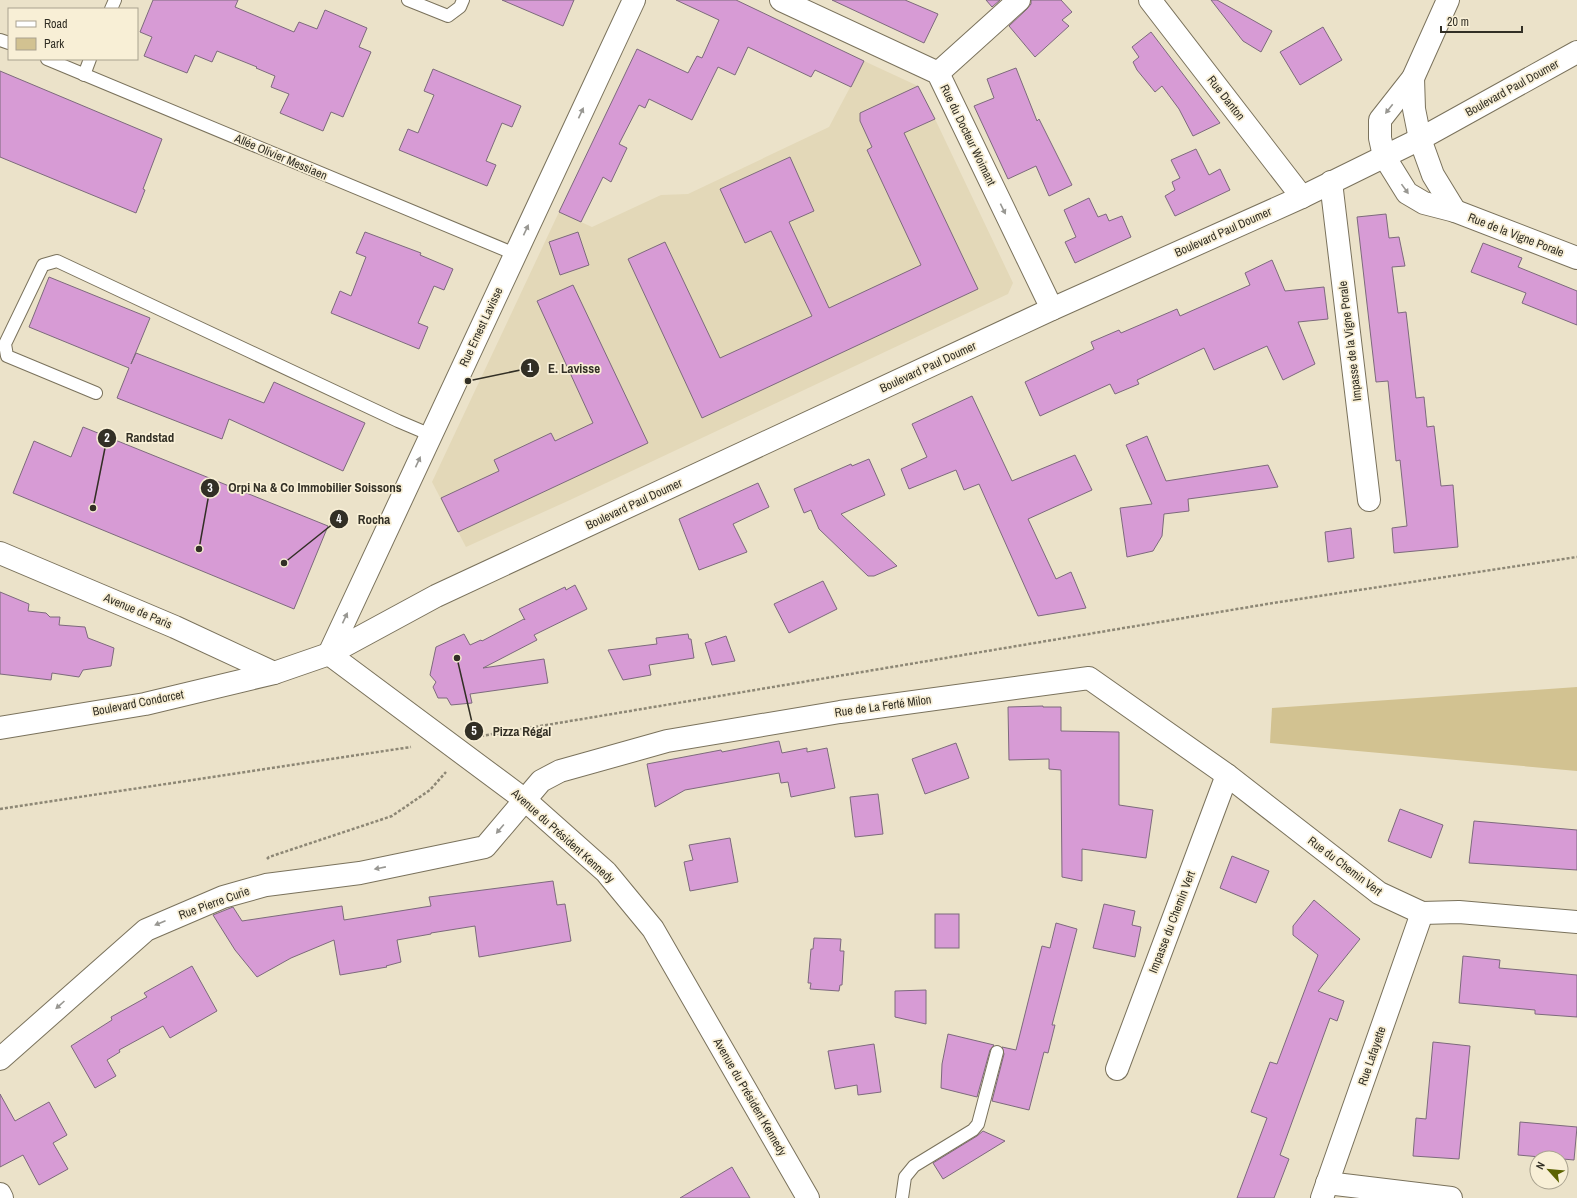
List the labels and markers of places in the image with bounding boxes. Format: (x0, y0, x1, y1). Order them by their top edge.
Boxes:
callout: E. Lavisse (520, 356, 608, 381)
callout: Randstad (97, 425, 182, 450)
callout: Orpi Na & Co Immobilier Soissons (200, 475, 410, 500)
callout: Rocha (329, 507, 398, 532)
callout: Pizza Régal (464, 719, 559, 744)

